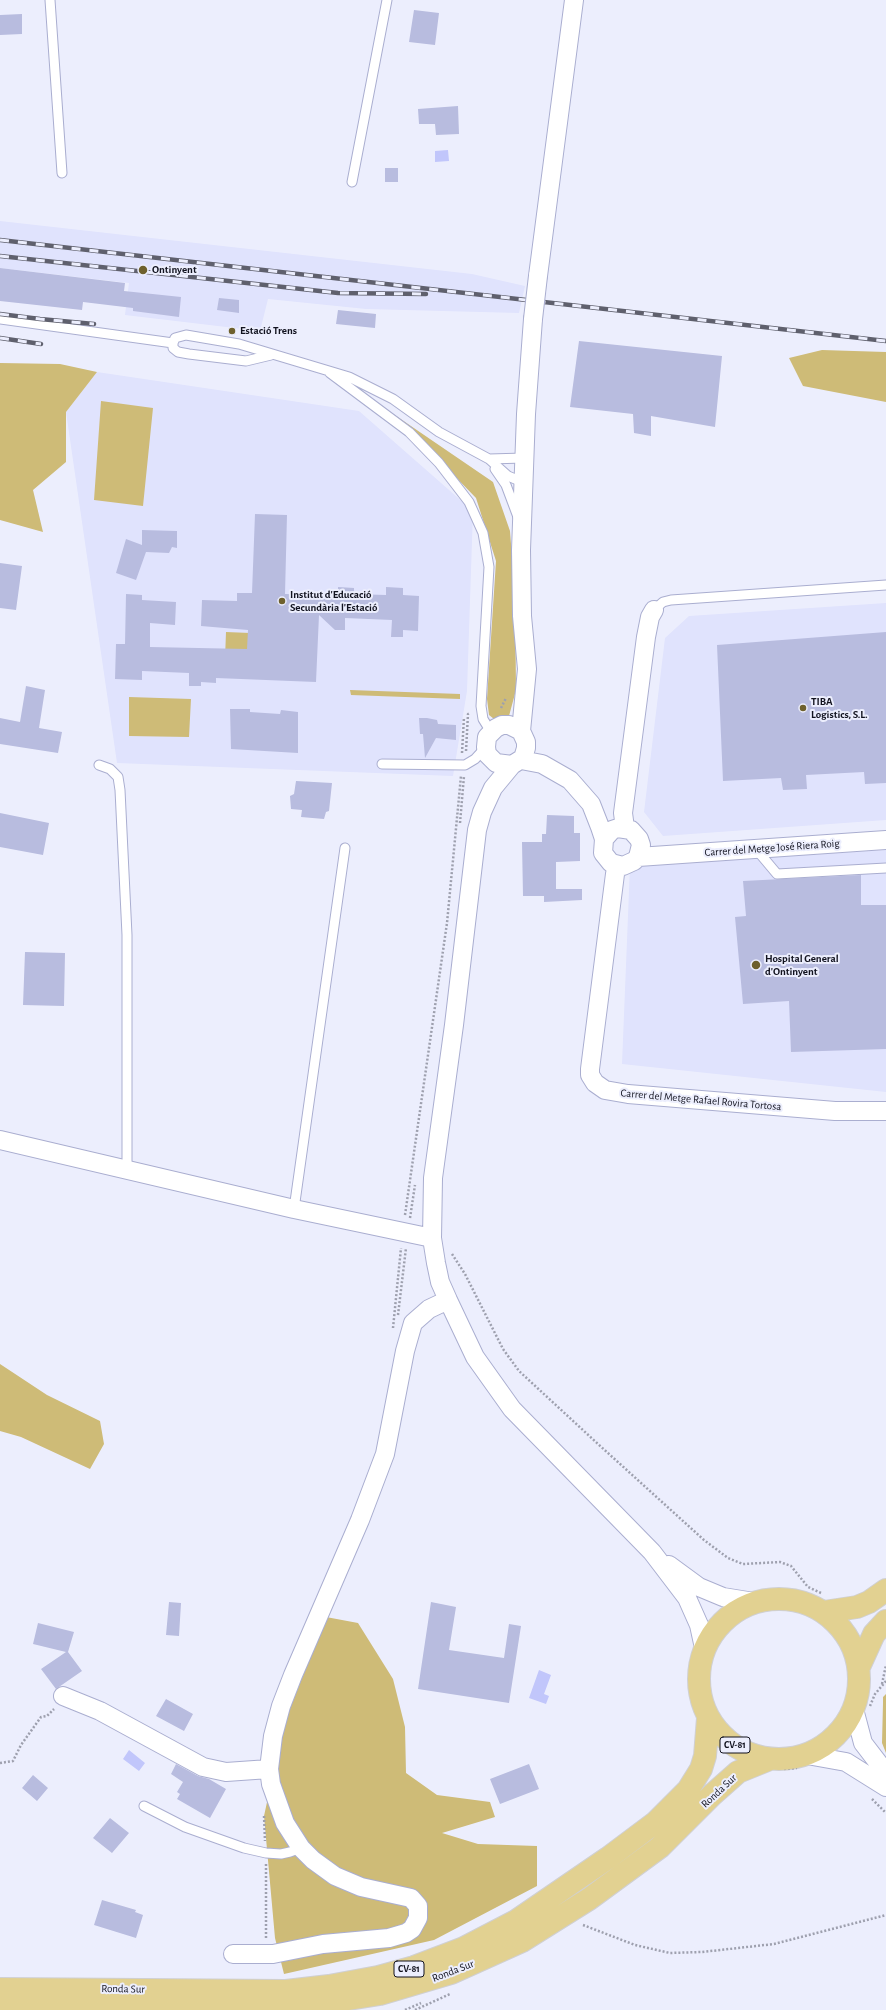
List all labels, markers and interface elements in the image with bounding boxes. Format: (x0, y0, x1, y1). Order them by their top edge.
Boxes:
place label: Ontinyent (152, 263, 197, 277)
marker: Ontinyent (137, 264, 149, 276)
place label: Estació Trens (240, 324, 297, 338)
marker: Estació Trens (227, 326, 237, 336)
place label: Institut d'Educació Secundària l'Estació (290, 588, 377, 614)
marker: Institut d'Educació Secundària l'Estació (277, 596, 287, 606)
place label: TIBA Logistics, S.L. (811, 695, 868, 721)
marker: TIBA Logistics, S.L. (798, 703, 808, 713)
street label: Carrer del Metge José Riera Roig (704, 837, 840, 859)
place label: Hospital General d'Ontinyent (765, 952, 839, 978)
marker: Hospital General d'Ontinyent (750, 959, 762, 971)
street label: Carrer del Metge Rafael Rovira Tortosa (620, 1086, 782, 1114)
road number: CV-81 (720, 1737, 750, 1753)
street label: Ronda Sur (699, 1771, 739, 1811)
street label: Ronda Sur (430, 1957, 476, 1985)
road number: CV-81 (394, 1961, 424, 1977)
street label: Ronda Sur (101, 1982, 145, 1996)

